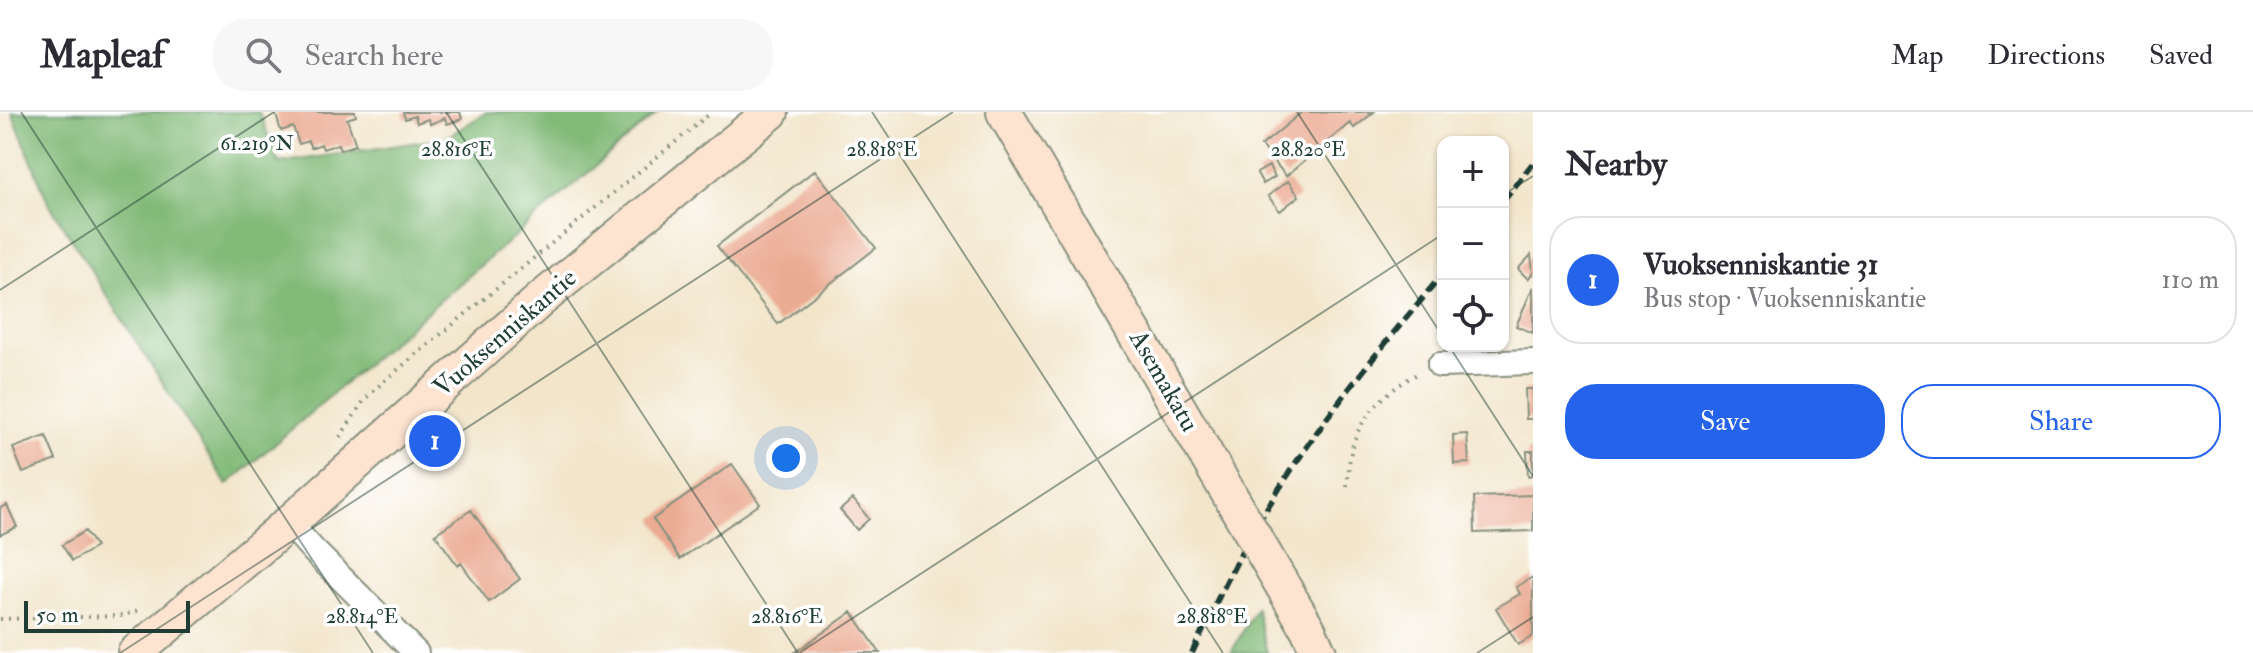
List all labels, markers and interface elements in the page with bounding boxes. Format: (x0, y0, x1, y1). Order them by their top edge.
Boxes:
search box (213, 19, 773, 91)
text: Mapleaf (40, 31, 165, 79)
icon: search (241, 33, 285, 77)
text: Search here (305, 37, 443, 74)
text: Map (1891, 38, 1944, 73)
text: Directions (1988, 38, 2105, 73)
text: Saved (2149, 38, 2213, 73)
text: 61.219°N (220, 131, 294, 156)
map controls (1437, 136, 1509, 352)
button: + (1437, 136, 1509, 208)
text: 28.816°E (421, 137, 493, 162)
text: 28.818°E (847, 137, 917, 162)
text: 28.820°E (1271, 137, 1345, 162)
text: Nearby (1565, 143, 1667, 186)
button: − (1437, 208, 1509, 280)
text: Vuoksenniskantie 31 (1643, 246, 1878, 283)
street label: Vuoksenniskantie (427, 262, 583, 404)
text: 1 (1588, 264, 1598, 296)
text: 110 m (2162, 264, 2219, 296)
button: locate (1437, 280, 1509, 352)
text: Bus stop · Vuoksenniskantie (1643, 283, 1926, 315)
street label: Asemakatu (1122, 324, 1206, 437)
button: Save (1565, 384, 1885, 459)
button: Share (1901, 384, 2221, 459)
pin: 1 (409, 411, 461, 471)
your location (766, 438, 806, 478)
scale bar (24, 597, 190, 633)
text: 50 m (36, 601, 78, 629)
text: 28.814°E (326, 604, 398, 629)
text: 28.816°E (751, 604, 823, 629)
text: 28.818°E (1177, 604, 1247, 629)

